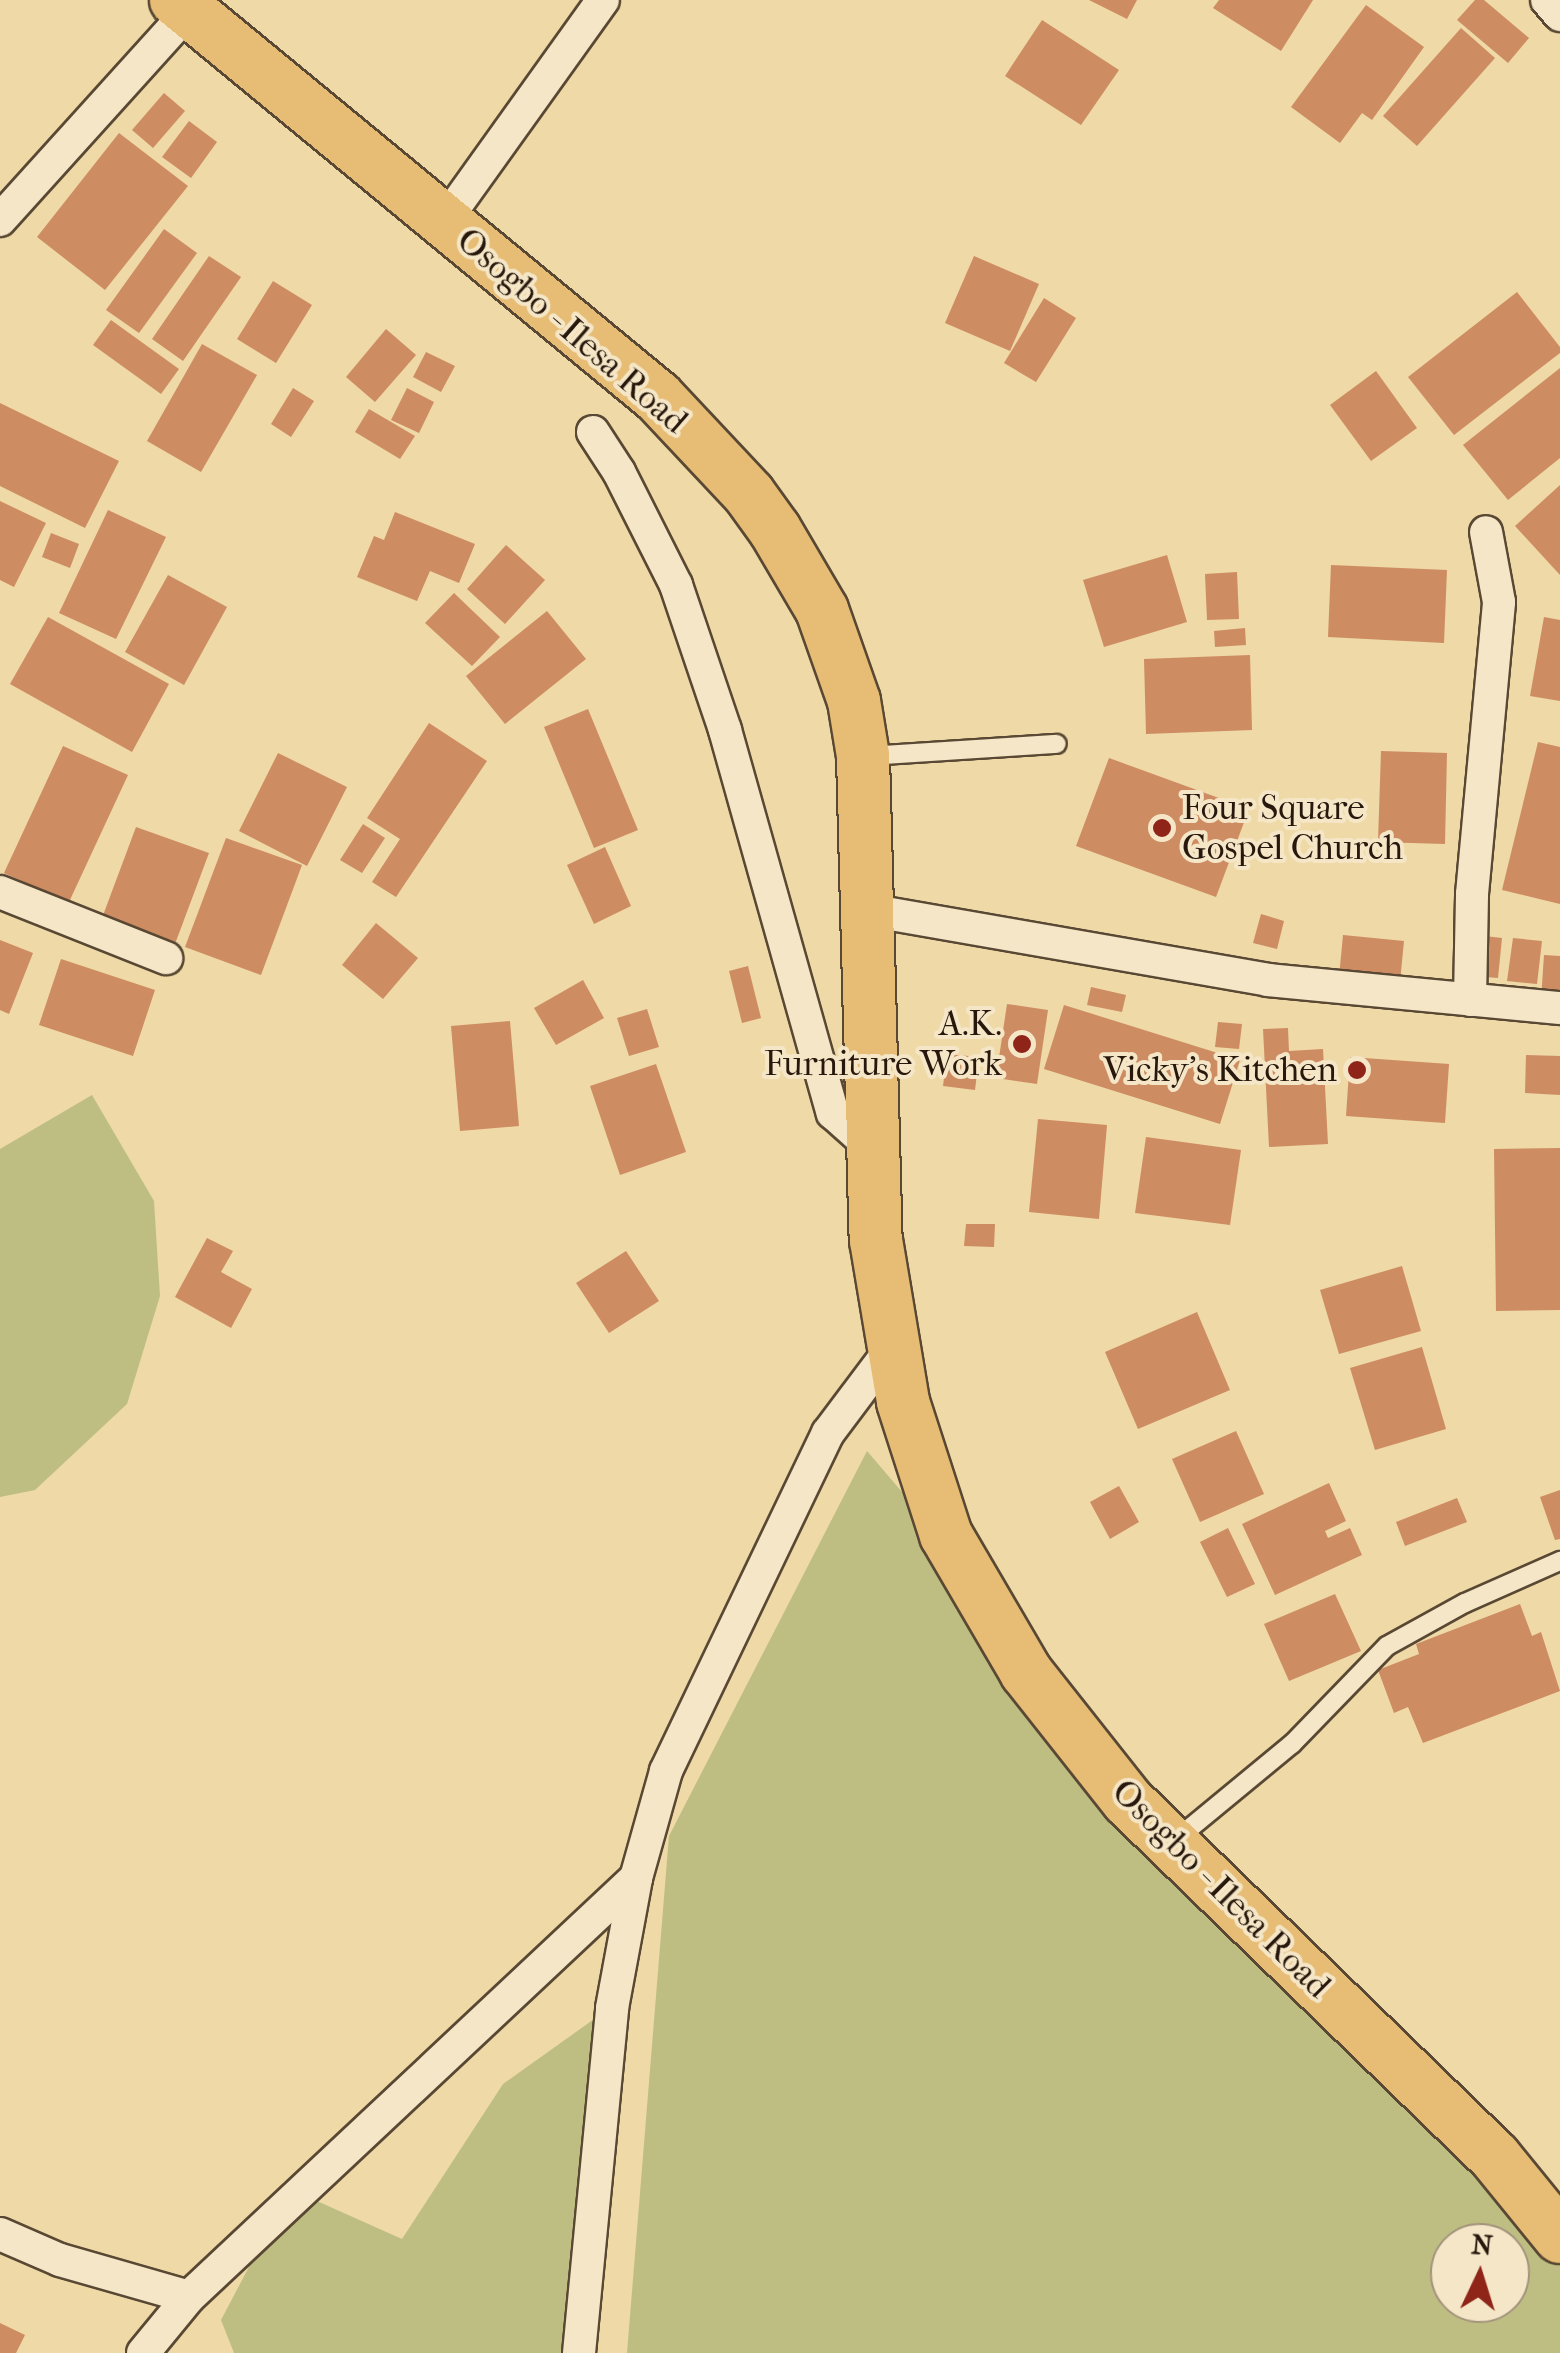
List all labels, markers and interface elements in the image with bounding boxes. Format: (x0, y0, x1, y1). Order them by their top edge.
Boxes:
street label: Osogbo - Ilesa Road (448, 219, 696, 443)
place label: Four Square Gospel Church (1182, 787, 1403, 869)
marker: Four Square Gospel Church (1151, 817, 1173, 839)
place label: A.K. Furniture Work (764, 1003, 1002, 1085)
marker: A.K. Furniture Work (1011, 1033, 1033, 1055)
place label: Vicky's Kitchen (1103, 1049, 1337, 1091)
marker: Vicky's Kitchen (1346, 1059, 1368, 1081)
street label: Osogbo - Ilesa Road (1103, 1771, 1339, 2007)
north arrow (1430, 2223, 1530, 2323)
text: N (1470, 2227, 1494, 2262)

